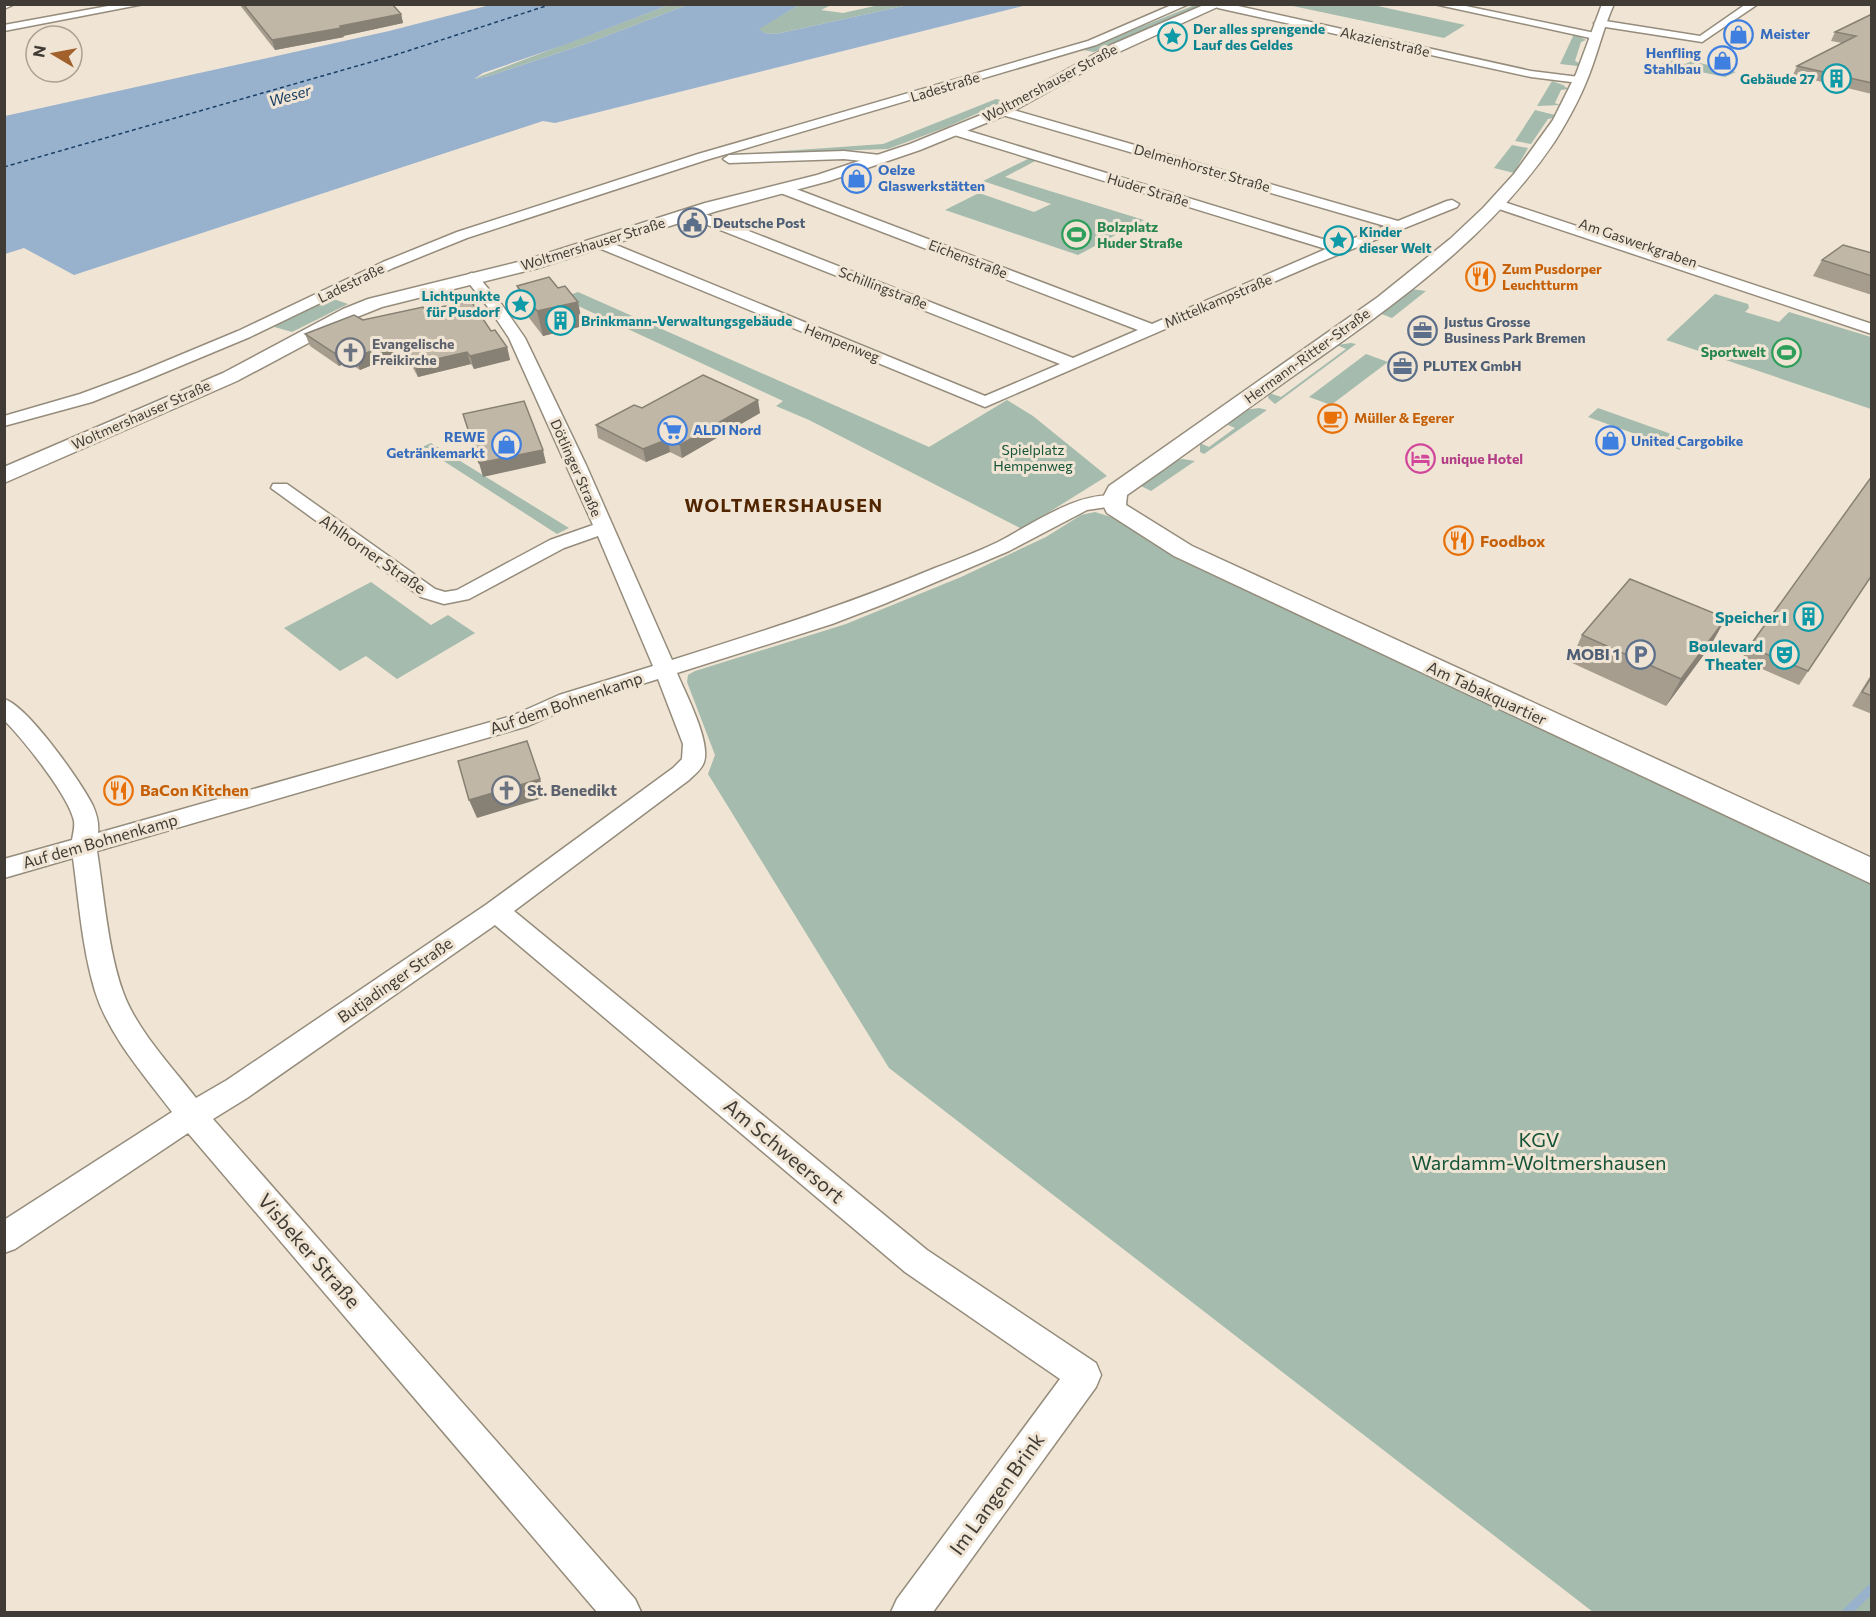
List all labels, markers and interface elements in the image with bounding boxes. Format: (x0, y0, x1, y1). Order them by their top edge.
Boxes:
shop icon: Meister (1723, 18, 1755, 50)
place label: Der alles sprengende Lauf des Geldes (1193, 20, 1325, 53)
place icon: Der alles sprengende Lauf des Geldes (1156, 21, 1188, 53)
street label: Akazienstraße (1339, 23, 1431, 60)
north arrow (24, 24, 84, 84)
place label: Meister (1760, 25, 1810, 42)
street label: Woltmershauser Straße (980, 40, 1120, 125)
text: N (28, 44, 49, 59)
place label: Henfling Stahlbau (1644, 44, 1701, 77)
shop icon: Henfling Stahlbau (1706, 45, 1738, 77)
building icon: Gebäude 27 (1820, 63, 1852, 95)
street label: Ladestraße (908, 68, 982, 105)
place label: Gebäude 27 (1740, 70, 1815, 87)
water label: Weser (267, 80, 314, 110)
street label: Delmenhorster Straße (1132, 140, 1272, 195)
place label: Oelze Glaswerkstätten (878, 161, 985, 194)
shop icon: Oelze Glaswerkstätten (841, 162, 873, 194)
street label: Huder Straße (1105, 169, 1191, 210)
public building icon: Deutsche Post (676, 207, 708, 239)
street label: Woltmershauser Straße (519, 213, 667, 274)
place label: Deutsche Post (713, 214, 806, 231)
street label: Am Gaswerkgraben (1577, 214, 1700, 271)
place label: Bolzplatz Huder Straße (1097, 218, 1183, 251)
sports icon: Bolzplatz Huder Straße (1060, 219, 1092, 251)
place label: Kinder dieser Welt (1359, 223, 1432, 256)
place icon: Kinder dieser Welt (1322, 224, 1354, 256)
street label: Eichenstraße (926, 236, 1010, 281)
street label: Ladestraße (315, 259, 387, 306)
place label: Zum Pusdorper Leuchtturm (1502, 260, 1602, 293)
restaurant icon: Zum Pusdorper Leuchtturm (1465, 261, 1497, 293)
street label: Schillingstraße (836, 263, 930, 312)
street label: Mittelkampstraße (1161, 270, 1274, 331)
place label: Lichtpunkte für Pusdorf (422, 287, 500, 320)
place icon: Lichtpunkte für Pusdorf (505, 288, 537, 320)
street label: Hermann-Ritter-Straße (1241, 304, 1373, 407)
building icon: Brinkmann-Verwaltungsgebäude (544, 305, 576, 337)
place label: Brinkmann-Verwaltungsgebäude (581, 312, 792, 329)
place label: Justus Grosse Business Park Bremen (1444, 313, 1586, 346)
office icon: Justus Grosse Business Park Bremen (1407, 314, 1439, 346)
street label: Hempenweg (802, 320, 883, 365)
place label: Evangelische Freikirche (372, 335, 454, 368)
church icon: Evangelische Freikirche (335, 336, 367, 368)
sports icon: Sportwelt (1771, 336, 1803, 368)
place label: Sportwelt (1701, 343, 1766, 360)
office icon: PLUTEX GmbH (1386, 350, 1418, 382)
place label: PLUTEX GmbH (1423, 357, 1521, 374)
street label: Woltmershauser Straße (69, 376, 213, 453)
cafe icon: Müller & Egerer (1317, 402, 1349, 434)
place label: Müller & Egerer (1354, 409, 1454, 426)
supermarket icon: ALDI Nord (656, 414, 688, 446)
street label: Dötlinger Straße (547, 416, 606, 519)
place label: ALDI Nord (693, 421, 761, 438)
shop icon: United Cargobike (1594, 425, 1626, 457)
place label: REWE Getränkemarkt (386, 428, 485, 461)
shop icon: REWE Getränkemarkt (490, 429, 522, 461)
place label: United Cargobike (1631, 432, 1743, 449)
park label: Spielplatz Hempenweg (993, 441, 1073, 474)
hotel icon: unique Hotel (1404, 443, 1436, 475)
place label: unique Hotel (1441, 450, 1523, 467)
district label: WOLTMERSHAUSEN (684, 494, 884, 516)
street label: Ahlhorner Straße (317, 510, 430, 597)
restaurant icon: Foodbox (1443, 525, 1475, 557)
place label: Foodbox (1480, 531, 1545, 550)
building icon: Speicher I (1792, 601, 1824, 633)
place label: Speicher I (1715, 607, 1787, 626)
place label: Boulevard Theater (1688, 636, 1763, 673)
parking icon: MOBI 1 (1625, 638, 1657, 670)
theatre icon: Boulevard Theater (1768, 639, 1800, 671)
place label: MOBI 1 (1566, 644, 1620, 663)
street label: Am Tabakquartier (1424, 656, 1551, 729)
street label: Auf dem Bohnenkamp (487, 667, 645, 738)
restaurant icon: BaCon Kitchen (103, 774, 135, 806)
church icon: St. Benedikt (490, 774, 522, 806)
place label: BaCon Kitchen (140, 780, 249, 799)
place label: St. Benedikt (527, 780, 617, 799)
street label: Auf dem Bohnenkamp (20, 809, 179, 872)
street label: Butjadinger Straße (334, 933, 456, 1026)
street label: Am Schweersort (720, 1093, 850, 1207)
park label: KGV Wardamm-Woltmershausen (1412, 1127, 1666, 1174)
street label: Visbeker Straße (254, 1188, 366, 1312)
street label: Im Langen Brink (944, 1428, 1049, 1559)

